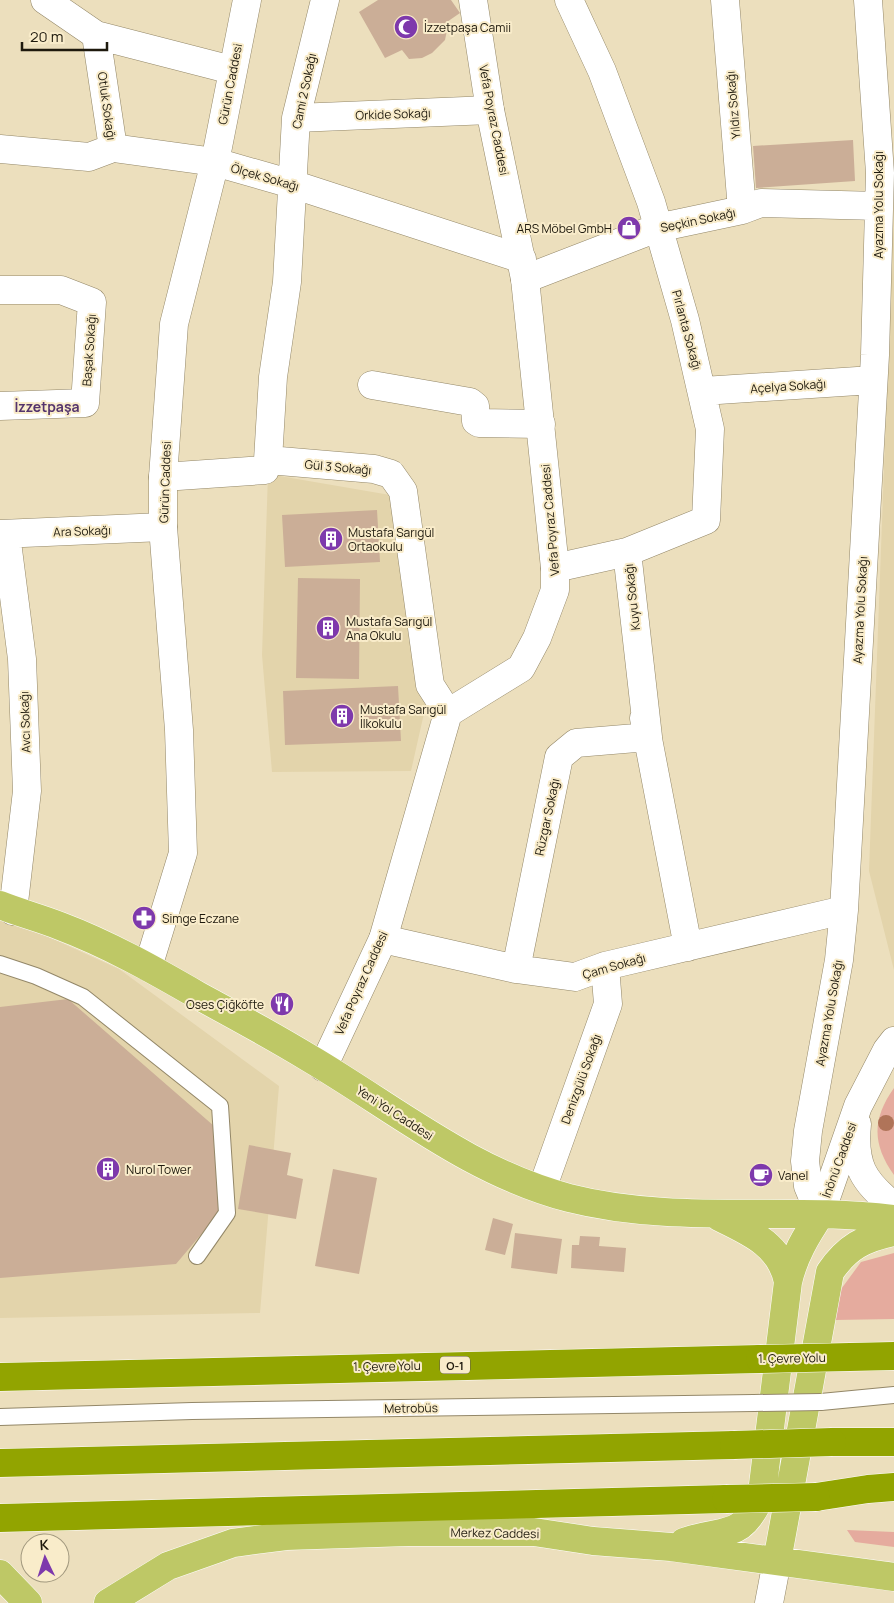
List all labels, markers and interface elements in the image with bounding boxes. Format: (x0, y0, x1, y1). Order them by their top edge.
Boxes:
mosque icon: İzzetpaşa Camii (393, 14, 419, 40)
place label: İzzetpaşa Camii (424, 19, 511, 36)
scale bar (22, 20, 108, 52)
text: 20 m (30, 26, 63, 47)
street label: Gürün Caddesi (214, 42, 246, 126)
street label: Cami 2 Sokağı (288, 52, 320, 130)
street label: Vefa Poyraz Caddesi (475, 63, 513, 177)
street label: Yıldız Sokağı (722, 70, 744, 140)
street label: Otluk Sokağı (94, 71, 120, 141)
street label: Orkide Sokağı (355, 104, 431, 124)
street label: Ayazma Yolu Sokağı (870, 151, 887, 259)
street label: Ölçek Sokağı (229, 159, 301, 195)
street label: Seçkin Sokağı (659, 204, 737, 236)
shop icon: ARS Möbel GmbH (616, 215, 642, 241)
place label: ARS Möbel GmbH (517, 220, 612, 237)
street label: Pırlanta Sokağı (668, 288, 706, 372)
street label: Başak Sokağı (78, 313, 100, 387)
street label: Açelya Sokağı (749, 375, 827, 397)
district label: İzzetpaşa (14, 397, 80, 416)
street label: Gürün Caddesi (155, 441, 175, 523)
street label: Gül 3 Sokağı (304, 456, 372, 478)
street label: Vefa Poyraz Caddesi (537, 463, 563, 577)
street label: Ara Sokağı (53, 521, 111, 541)
place label: Mustafa Sarıgül Ortaokulu (348, 524, 434, 555)
building icon: Mustafa Sarıgül Ortaokulu (318, 526, 344, 552)
street label: Ayazma Yolu Sokağı (849, 556, 871, 664)
street label: Kuyu Sokağı (620, 563, 644, 631)
place label: Mustafa Sarıgül Ana Okulu (346, 613, 432, 644)
building icon: Mustafa Sarıgül Ana Okulu (315, 615, 341, 641)
street label: Avcı Sokağı (15, 691, 35, 753)
place label: Mustafa Sarıgül İlkokulu (360, 701, 446, 732)
building icon: Mustafa Sarıgül İlkokulu (329, 703, 355, 729)
street label: Rüzgar Sokağı (531, 777, 563, 857)
pharmacy icon: Simge Eczane (131, 905, 157, 931)
place label: Simge Eczane (162, 910, 239, 927)
street label: Vefa Poyraz Caddesi (330, 928, 392, 1038)
street label: Çam Sokağı (580, 949, 648, 983)
street label: Ayazma Yolu Sokağı (811, 959, 847, 1067)
restaurant icon: Oses Çiğköfte (269, 991, 295, 1017)
place label: Oses Çiğköfte (186, 996, 264, 1013)
street label: Denizgülü Sokağı (557, 1032, 605, 1126)
street label: Yeni Yol Caddesi (353, 1082, 437, 1144)
street label: İnönü Caddesi (817, 1120, 861, 1200)
building icon: Nurol Tower (95, 1156, 121, 1182)
place label: Nurol Tower (126, 1161, 192, 1178)
cafe icon: Vanel (748, 1162, 774, 1188)
place label: Vanel (778, 1167, 808, 1184)
street label: 1. Çevre Yolu (758, 1349, 826, 1367)
road number: O-1 (440, 1356, 470, 1374)
street label: 1. Çevre Yolu (353, 1357, 421, 1375)
street label: Metrobüs (384, 1399, 438, 1417)
street label: Merkez Caddesi (451, 1524, 539, 1542)
north arrow (20, 1533, 70, 1583)
text: K (39, 1535, 50, 1554)

